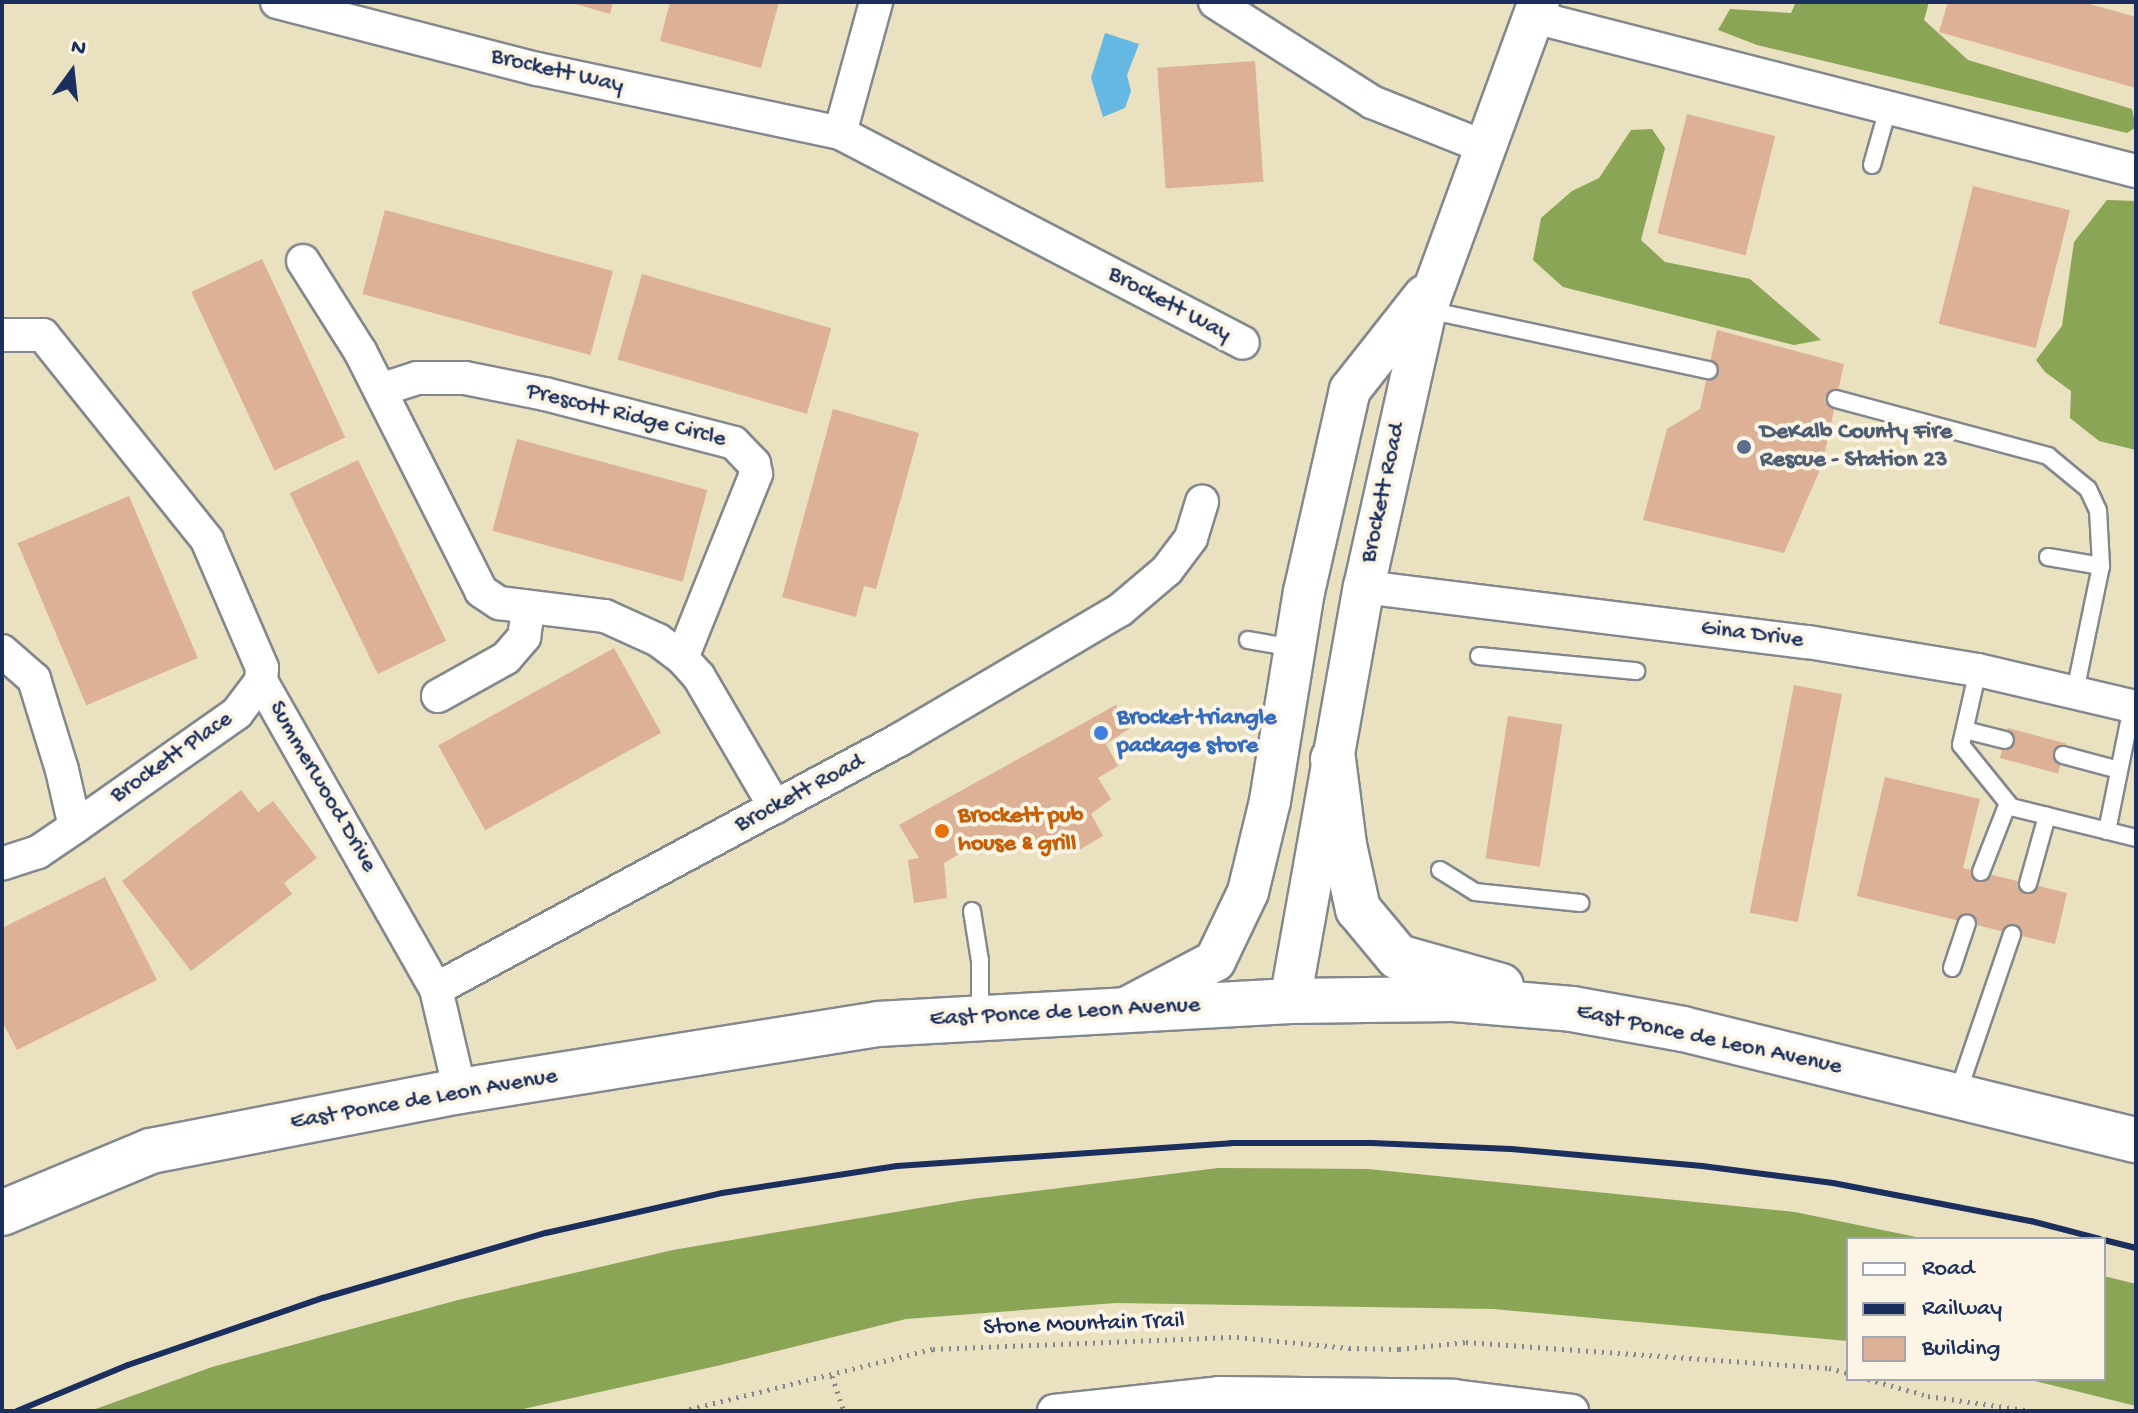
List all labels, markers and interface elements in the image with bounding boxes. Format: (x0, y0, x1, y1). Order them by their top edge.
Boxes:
north arrow (32, 32, 112, 112)
text: N (68, 34, 89, 63)
street label: Brockett Way (488, 43, 626, 101)
street label: Brockett Way (1103, 261, 1235, 349)
street label: Prescott Ridge Circle (523, 377, 729, 455)
place label: DeKalb County Fire Rescue - Station 23 (1760, 419, 1952, 475)
street label: Brockett Road (1355, 420, 1413, 566)
marker: DeKalb County Fire Rescue - Station 23 (1735, 438, 1753, 456)
street label: Gina Drive (1699, 614, 1805, 656)
street label: Summerwood Drive (261, 696, 383, 878)
street label: Brockett Place (106, 705, 238, 811)
place label: Brocket triangle package store (1117, 705, 1276, 761)
marker: Brocket triangle package store (1092, 724, 1110, 742)
street label: Brockett Road (730, 748, 870, 840)
place label: Brockett pub house & grill (958, 803, 1083, 859)
marker: Brockett pub house & grill (933, 822, 951, 840)
street label: East Ponce de Leon Avenue (929, 992, 1201, 1034)
street label: East Ponce de Leon Avenue (1573, 998, 1845, 1082)
street label: East Ponce de Leon Avenue (288, 1062, 560, 1138)
legend (1846, 1237, 2106, 1381)
text: Road (1922, 1255, 1974, 1284)
text: Railway (1922, 1295, 2002, 1324)
street label: Stone Mountain Trail (983, 1307, 1185, 1343)
text: Building (1922, 1335, 2000, 1364)

